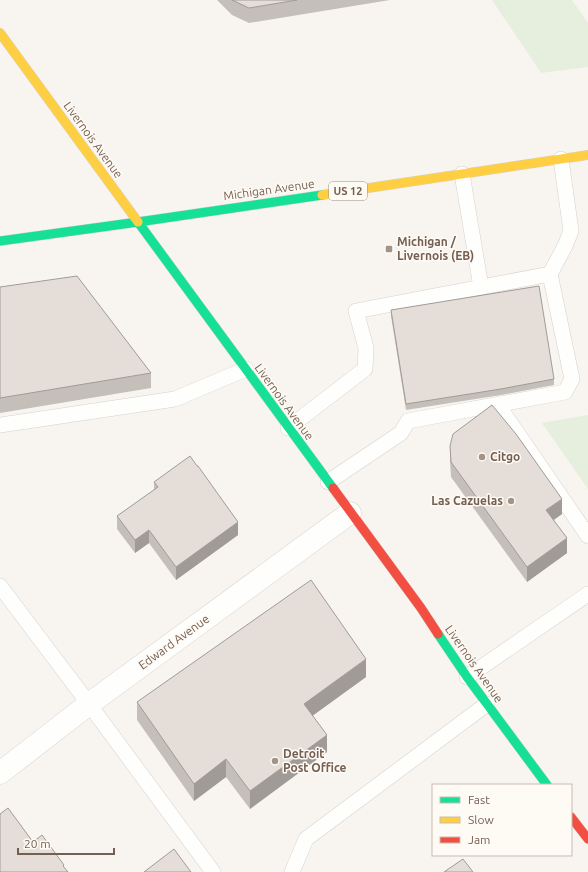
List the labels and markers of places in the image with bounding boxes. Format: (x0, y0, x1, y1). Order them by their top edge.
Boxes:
place label: Michigan / Livernois (EB) (397, 235, 474, 263)
marker: Michigan / Livernois (EB) (384, 244, 394, 254)
place label: Citgo (490, 450, 520, 463)
marker: Citgo (477, 452, 487, 462)
place label: Las Cazuelas (431, 494, 503, 507)
marker: Las Cazuelas (506, 496, 516, 506)
place label: Detroit Post Office (283, 747, 347, 774)
marker: Detroit Post Office (270, 756, 280, 766)

